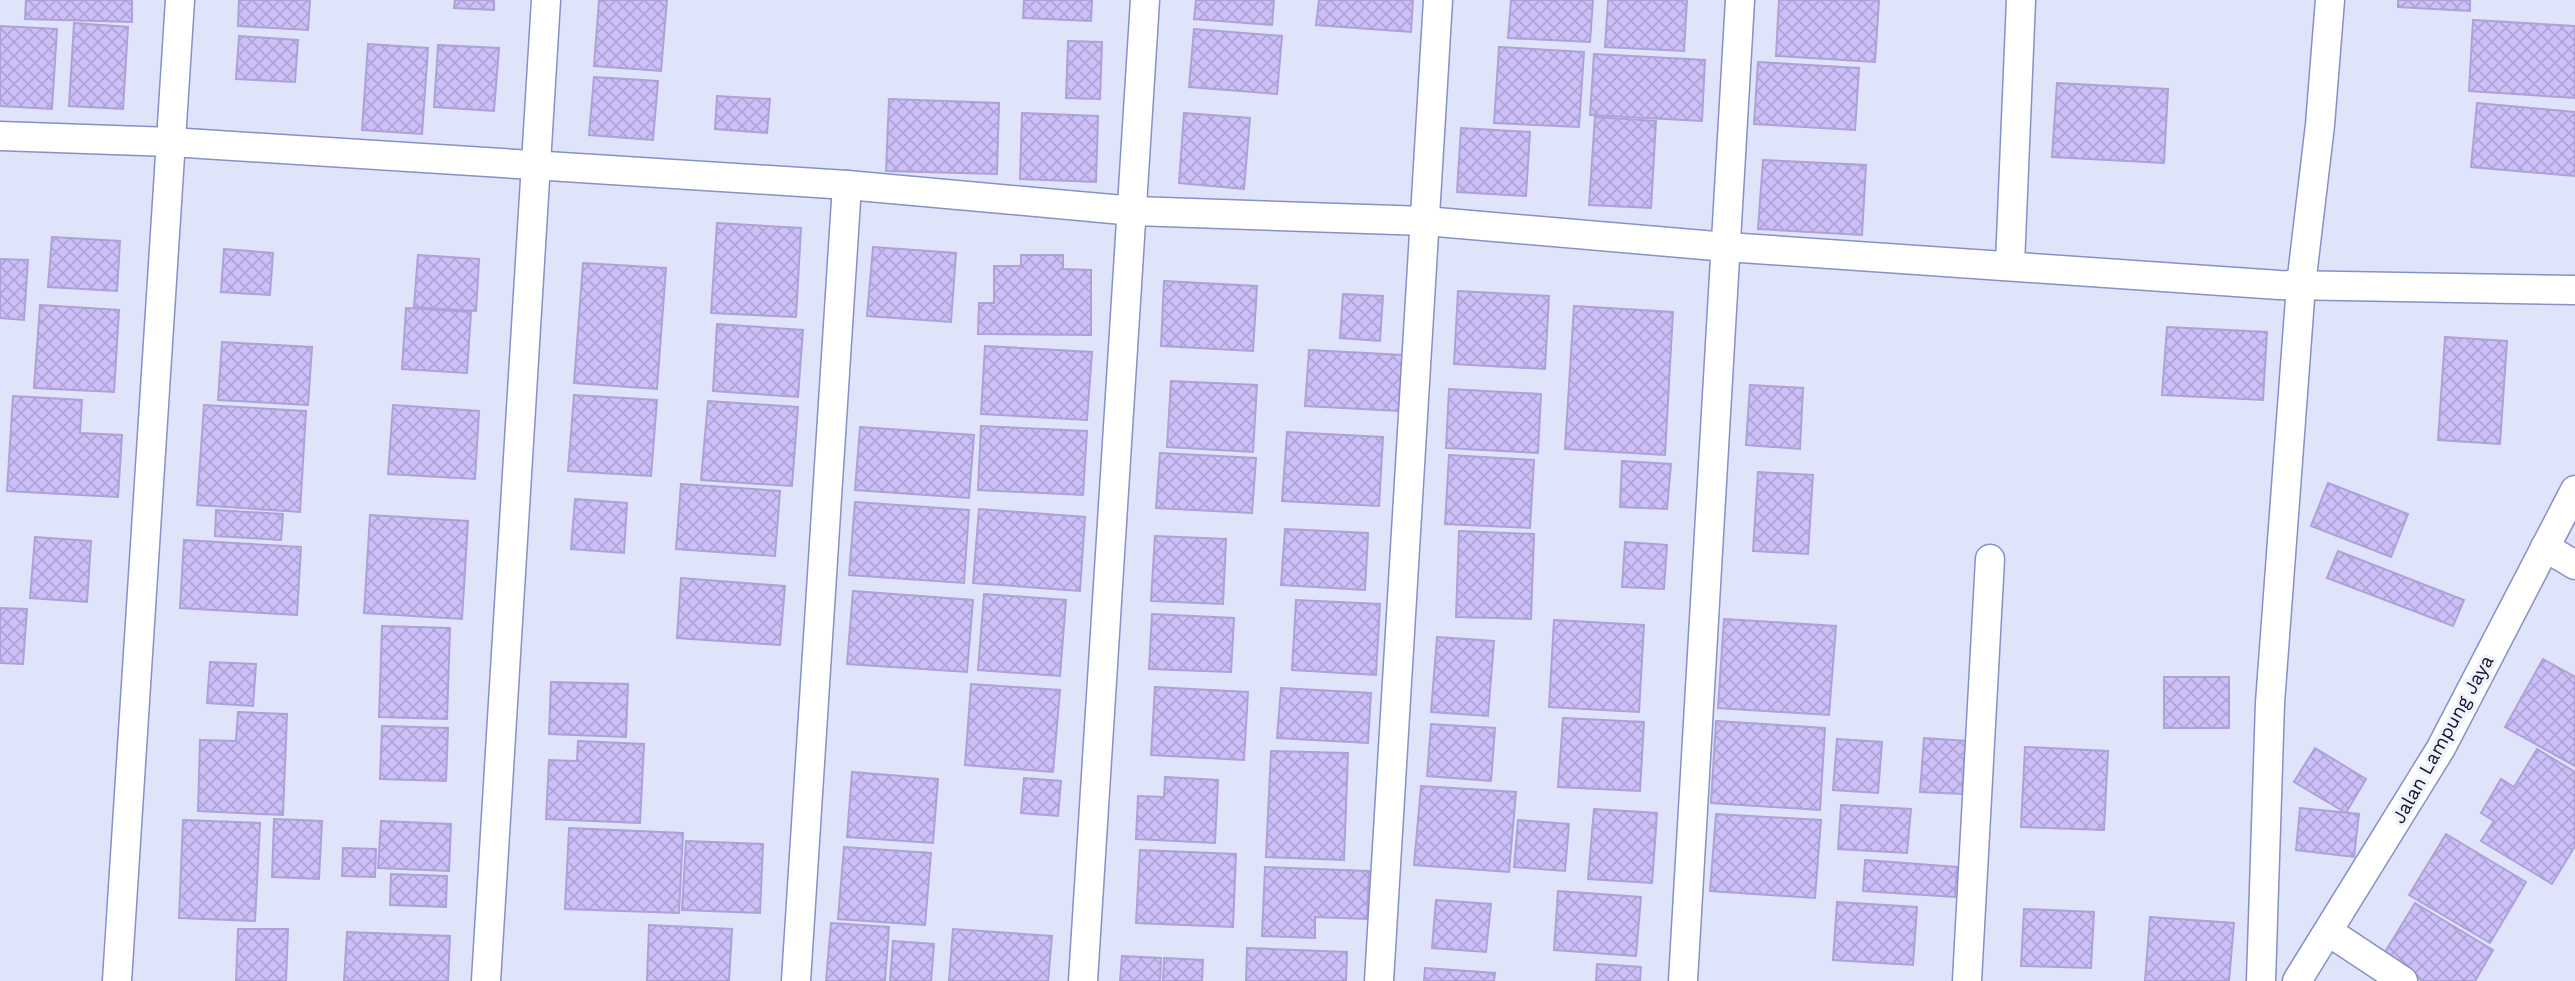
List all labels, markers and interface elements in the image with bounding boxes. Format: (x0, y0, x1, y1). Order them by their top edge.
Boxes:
street label: Jalan Lampung Jaya (2387, 651, 2498, 827)

